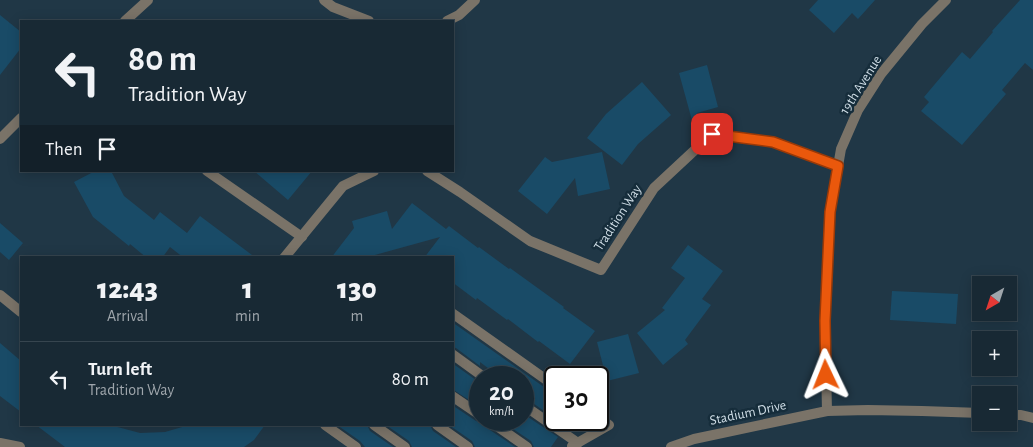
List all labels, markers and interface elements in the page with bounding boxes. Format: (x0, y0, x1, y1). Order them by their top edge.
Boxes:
icon: left (45, 40, 110, 105)
text: 80 m (128, 42, 197, 77)
street label: 19th Avenue (838, 53, 884, 117)
text: Tradition Way (128, 83, 247, 105)
pin (691, 113, 733, 155)
icon: arrive (698, 120, 726, 148)
icon: arrive (93, 135, 121, 163)
text: Then (45, 140, 83, 159)
street label: Tradition Way (592, 182, 644, 254)
text: 12:43 (97, 274, 158, 304)
text: 1 (242, 274, 253, 304)
text: 130 (337, 274, 377, 304)
north arrow (972, 276, 1018, 321)
map controls (972, 276, 1017, 431)
text: Arrival (107, 308, 148, 324)
text: min (235, 308, 260, 324)
text: m (351, 308, 363, 324)
button: + (972, 331, 1017, 376)
position arrow (799, 348, 851, 400)
text: Turn left (88, 360, 152, 379)
icon: left (45, 365, 73, 393)
speed limit sign: 30 (544, 366, 609, 431)
text: 80 m (392, 370, 429, 389)
text: 20 (489, 380, 514, 405)
text: Tradition Way (88, 382, 174, 398)
button: − (972, 386, 1017, 431)
street label: Stadium Drive (708, 398, 788, 428)
text: km/h (489, 405, 514, 417)

